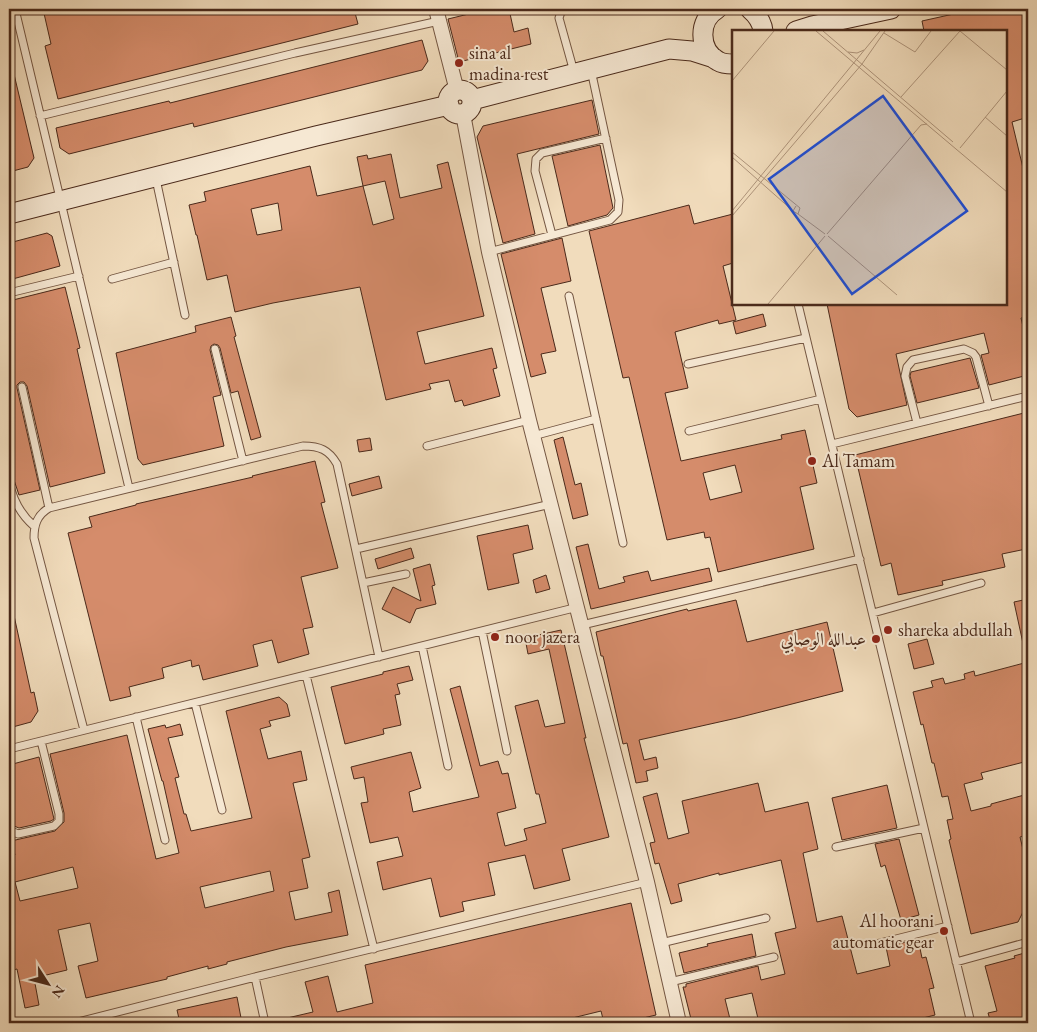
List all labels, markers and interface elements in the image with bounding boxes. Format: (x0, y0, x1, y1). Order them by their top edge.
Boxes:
inset map (732, 30, 1007, 305)
place label: sina al madina rest (469, 41, 549, 85)
marker: sina al madina rest (453, 57, 465, 69)
place label: Al Tamam (821, 449, 895, 472)
marker: Al Tamam (806, 455, 818, 467)
place label: shareka abdullah (898, 618, 1013, 641)
marker: shareka abdullah (882, 624, 894, 636)
place label: noor jazera (505, 625, 581, 648)
place label: عبدالله الوصابي (781, 627, 866, 654)
marker: noor jazera (489, 631, 501, 643)
marker: عبدالله الوصابي (870, 633, 882, 645)
place label: Al hoorani automatic gear (833, 909, 935, 953)
marker: Al hoorani automatic gear (938, 925, 950, 937)
north arrow (22, 960, 72, 1010)
text: N (48, 982, 69, 1002)

